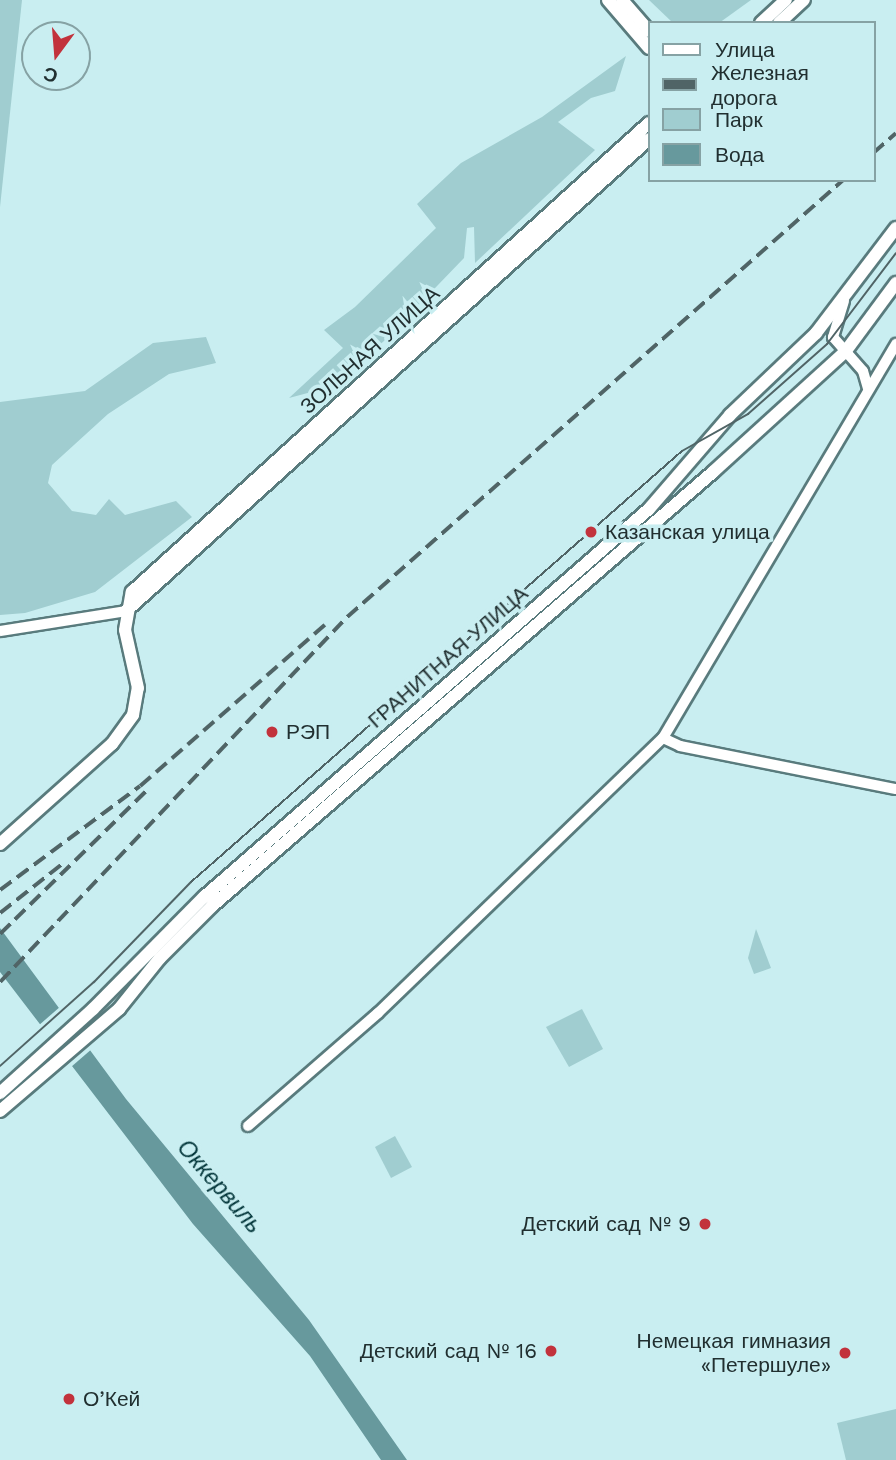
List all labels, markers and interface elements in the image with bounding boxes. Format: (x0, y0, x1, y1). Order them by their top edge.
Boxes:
north arrow (21, 21, 91, 91)
legend (648, 21, 875, 182)
text: Улица (715, 37, 775, 62)
text: Железная дорога (711, 60, 809, 110)
text: С (41, 62, 60, 88)
text: Парк (715, 107, 763, 132)
text: Вода (715, 142, 764, 167)
street label: ЗОЛЬНАЯ УЛИЦА (295, 281, 445, 419)
place label: Казанская улица (605, 519, 770, 545)
marker: Казанская улица (583, 524, 599, 540)
street label: ГРАНИТНАЯ УЛИЦА (363, 581, 533, 733)
place label: РЭП (286, 719, 330, 745)
marker: РЭП (264, 724, 280, 740)
water label: Оккервиль (171, 1135, 267, 1239)
place label: Детский сад № 9 (521, 1211, 691, 1237)
marker: Детский сад № 9 (697, 1216, 713, 1232)
place label: Немецкая гимназия «Петершуле» (637, 1328, 831, 1378)
place label: Детский сад № 16 (359, 1338, 537, 1364)
marker: Детский сад № 16 (543, 1343, 559, 1359)
marker: Немецкая гимназия «Петершуле» (837, 1345, 853, 1361)
place label: О’Кей (83, 1386, 140, 1412)
marker: О’Кей (61, 1391, 77, 1407)

